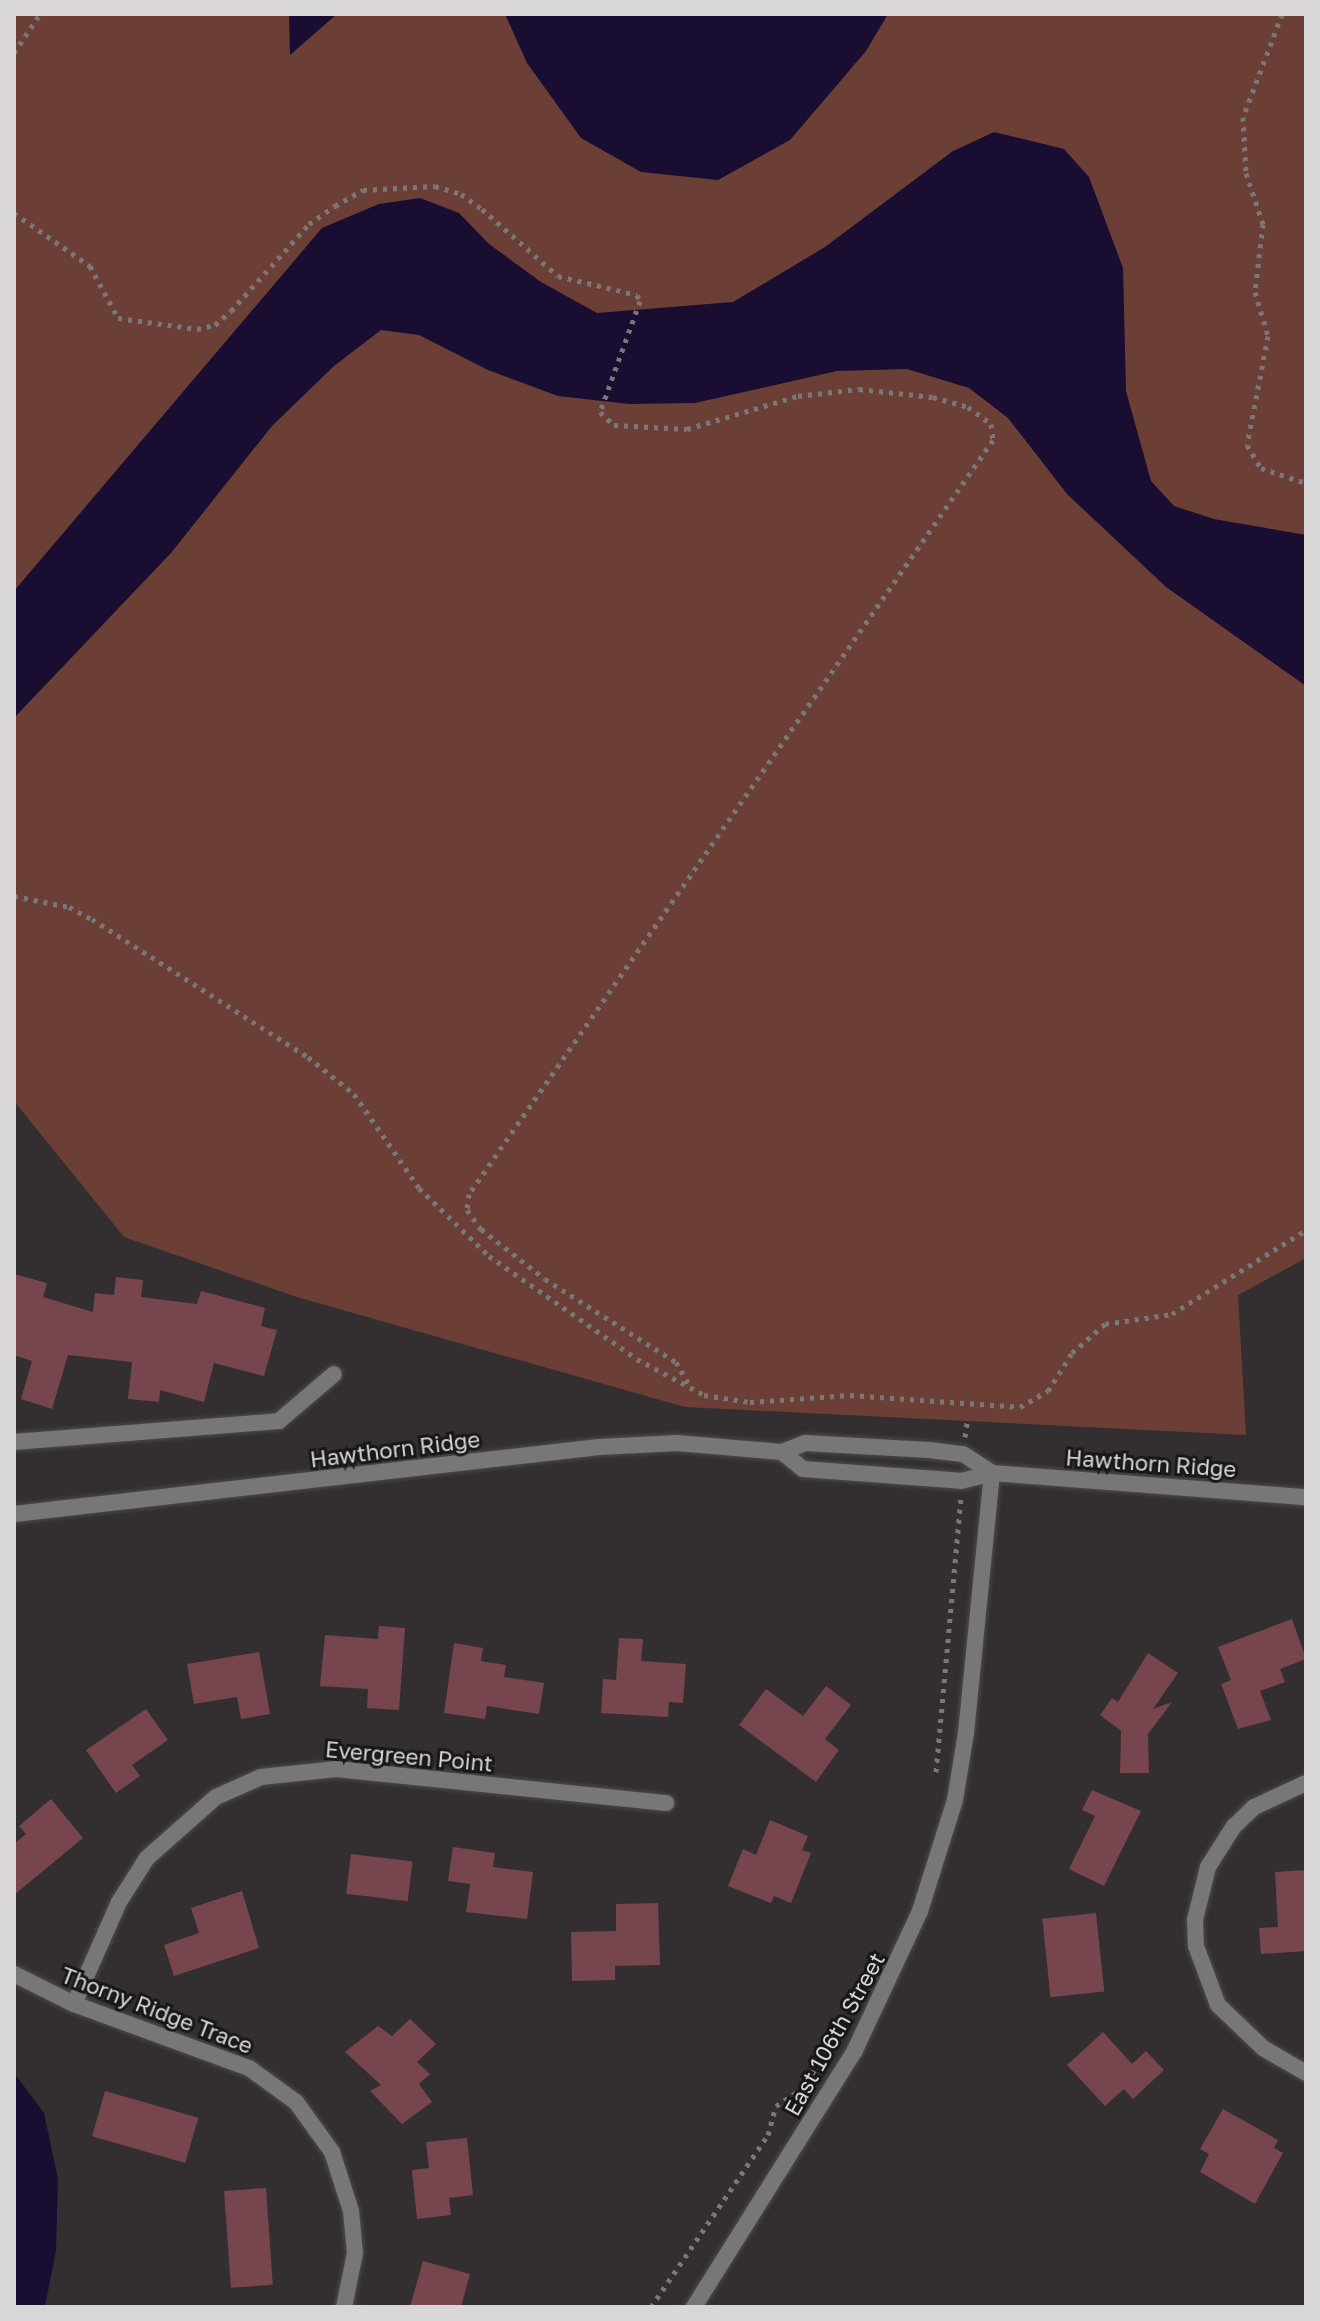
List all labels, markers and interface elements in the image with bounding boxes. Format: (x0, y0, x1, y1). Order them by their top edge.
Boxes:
street label: Hawthorn Ridge (309, 1425, 481, 1473)
street label: Hawthorn Ridge (1065, 1444, 1237, 1482)
street label: Evergreen Point (324, 1736, 494, 1776)
street label: East 106th Street (778, 1948, 890, 2120)
street label: Thorny Ridge Trace (57, 1961, 257, 2059)

